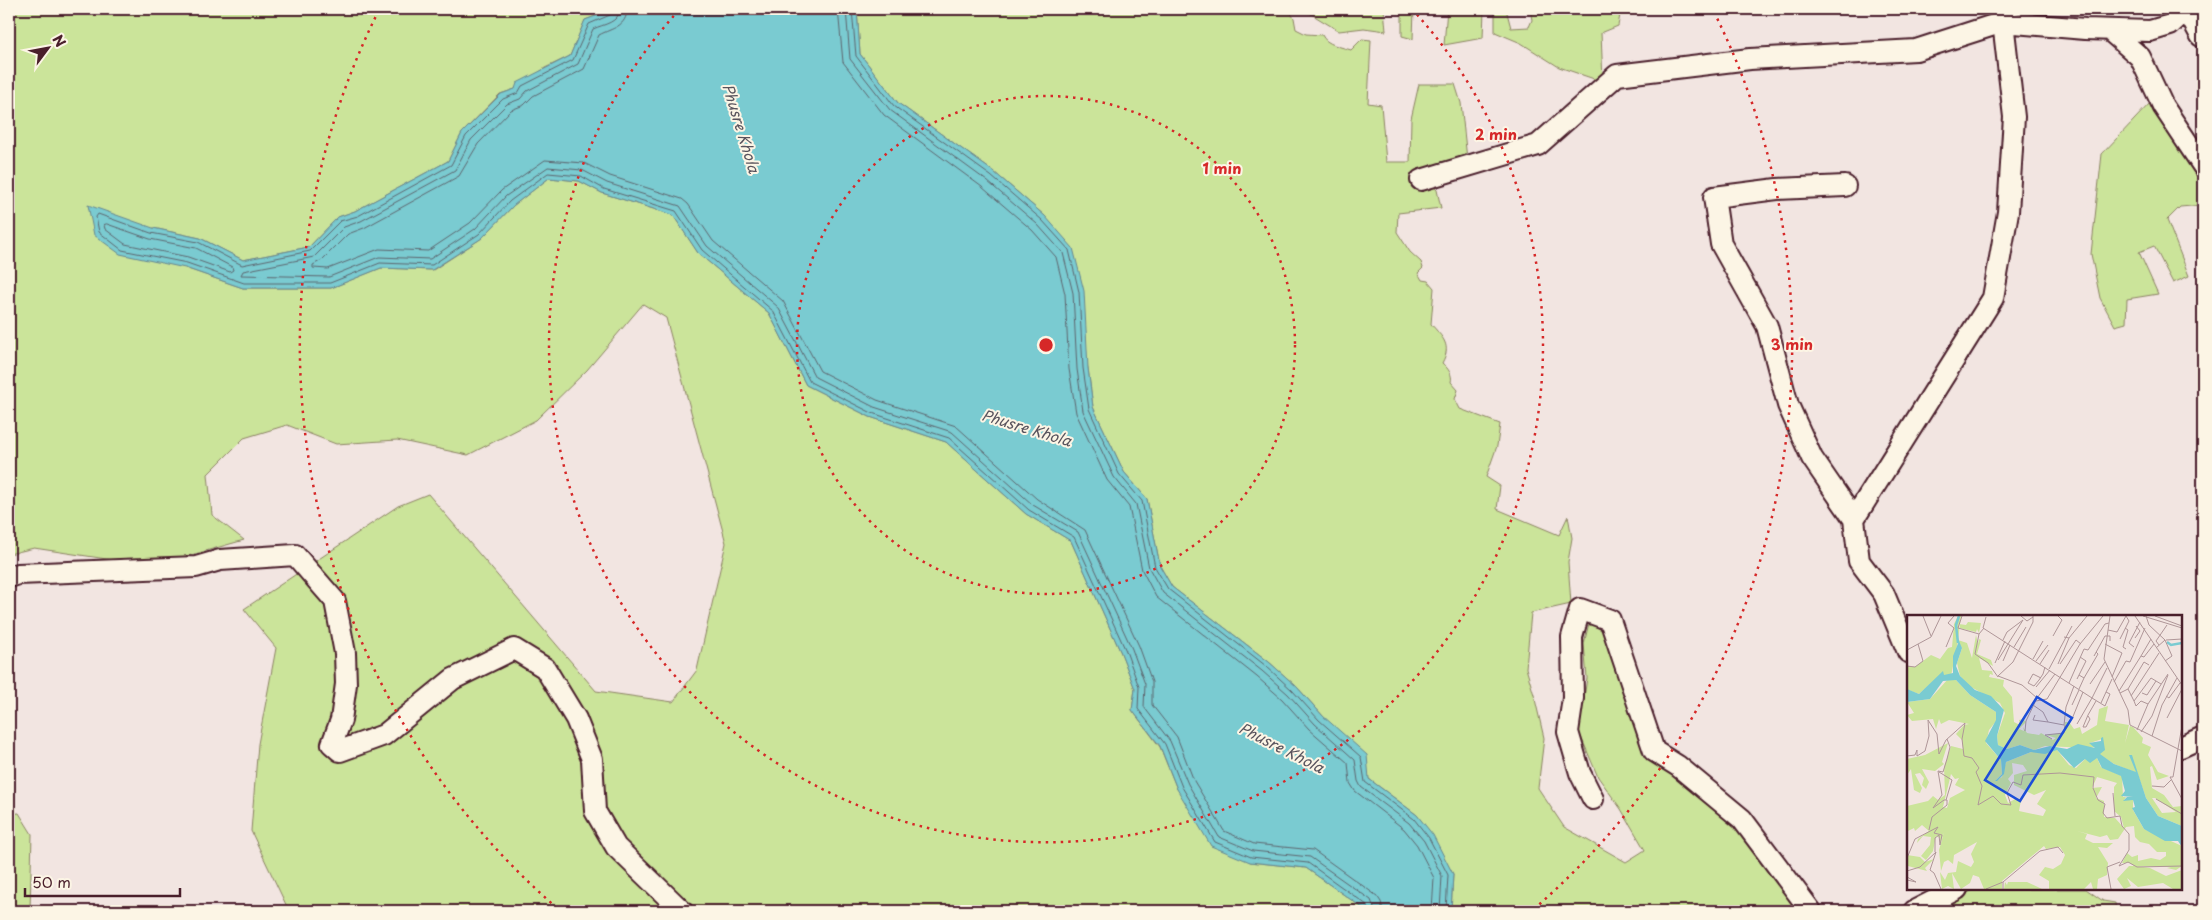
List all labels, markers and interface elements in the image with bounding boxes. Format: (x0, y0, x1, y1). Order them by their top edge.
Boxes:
north arrow (22, 22, 72, 72)
text: N (48, 31, 71, 51)
water label: Phusre Khola (717, 80, 767, 176)
text: 2 min (1475, 122, 1517, 145)
text: 1 min (1203, 156, 1241, 179)
text: 3 min (1771, 332, 1813, 355)
centre of rings (1037, 336, 1055, 354)
water label: Phusre Khola (979, 402, 1075, 452)
inset map (1907, 615, 2182, 890)
water label: Phusre Khola (1236, 716, 1329, 779)
scale bar (25, 865, 180, 897)
text: 50 m (32, 870, 71, 893)

